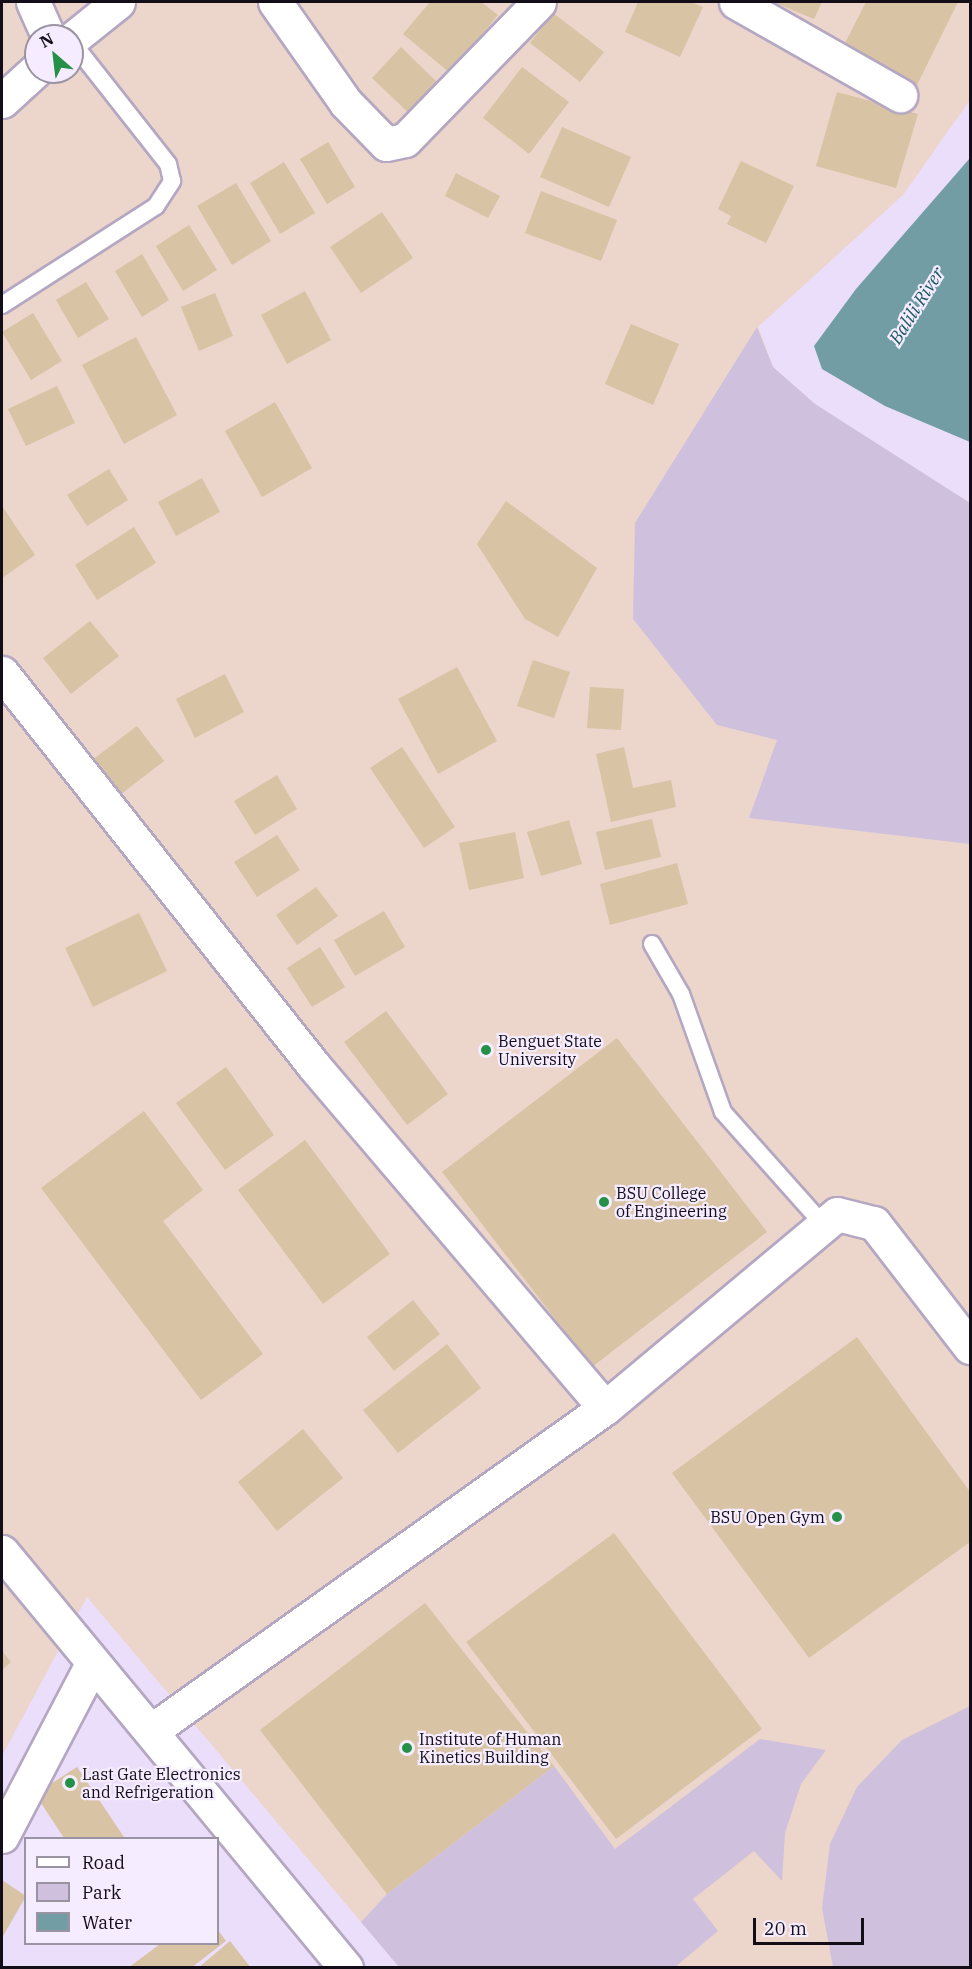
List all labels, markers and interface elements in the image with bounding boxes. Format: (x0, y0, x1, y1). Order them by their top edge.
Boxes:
north arrow (24, 24, 84, 84)
text: N (36, 28, 57, 52)
water label: Balili River (885, 264, 949, 348)
place label: Benguet State University (498, 1031, 602, 1069)
marker: Benguet State University (479, 1043, 493, 1057)
place label: BSU College of Engineering (616, 1183, 727, 1221)
marker: BSU College of Engineering (597, 1195, 611, 1209)
place label: BSU Open Gym (710, 1507, 825, 1527)
marker: BSU Open Gym (830, 1510, 844, 1524)
place label: Institute of Human Kinetics Building (419, 1729, 561, 1767)
marker: Institute of Human Kinetics Building (400, 1741, 414, 1755)
place label: Last Gate Electronics and Refrigeration (82, 1764, 240, 1802)
marker: Last Gate Electronics and Refrigeration (63, 1776, 77, 1790)
legend (24, 1837, 219, 1945)
text: Road (82, 1851, 125, 1874)
text: Park (82, 1881, 121, 1904)
scale bar (756, 1906, 867, 1944)
text: Water (82, 1911, 132, 1934)
text: 20 m (764, 1917, 807, 1940)

